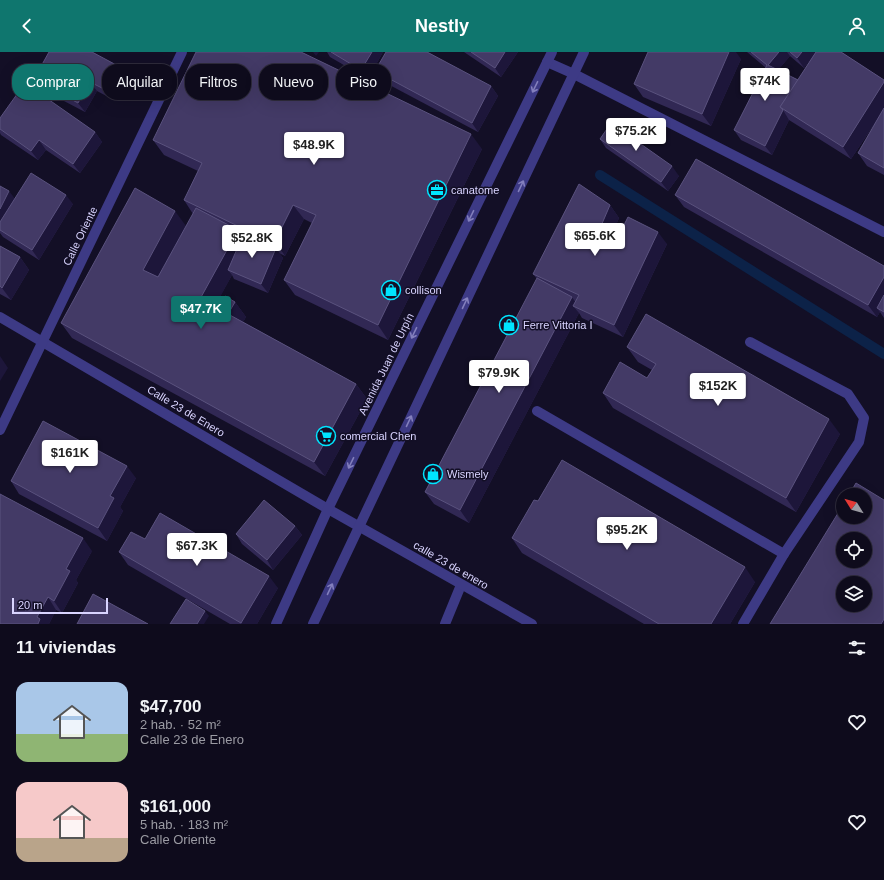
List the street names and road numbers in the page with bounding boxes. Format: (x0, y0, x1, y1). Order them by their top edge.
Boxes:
street label: Calle Oriente (61, 205, 99, 267)
street label: Avenida Juan de Urpín (356, 311, 416, 417)
street label: Calle 23 de Enero (145, 383, 227, 439)
street label: calle 23 de enero (411, 539, 491, 591)

